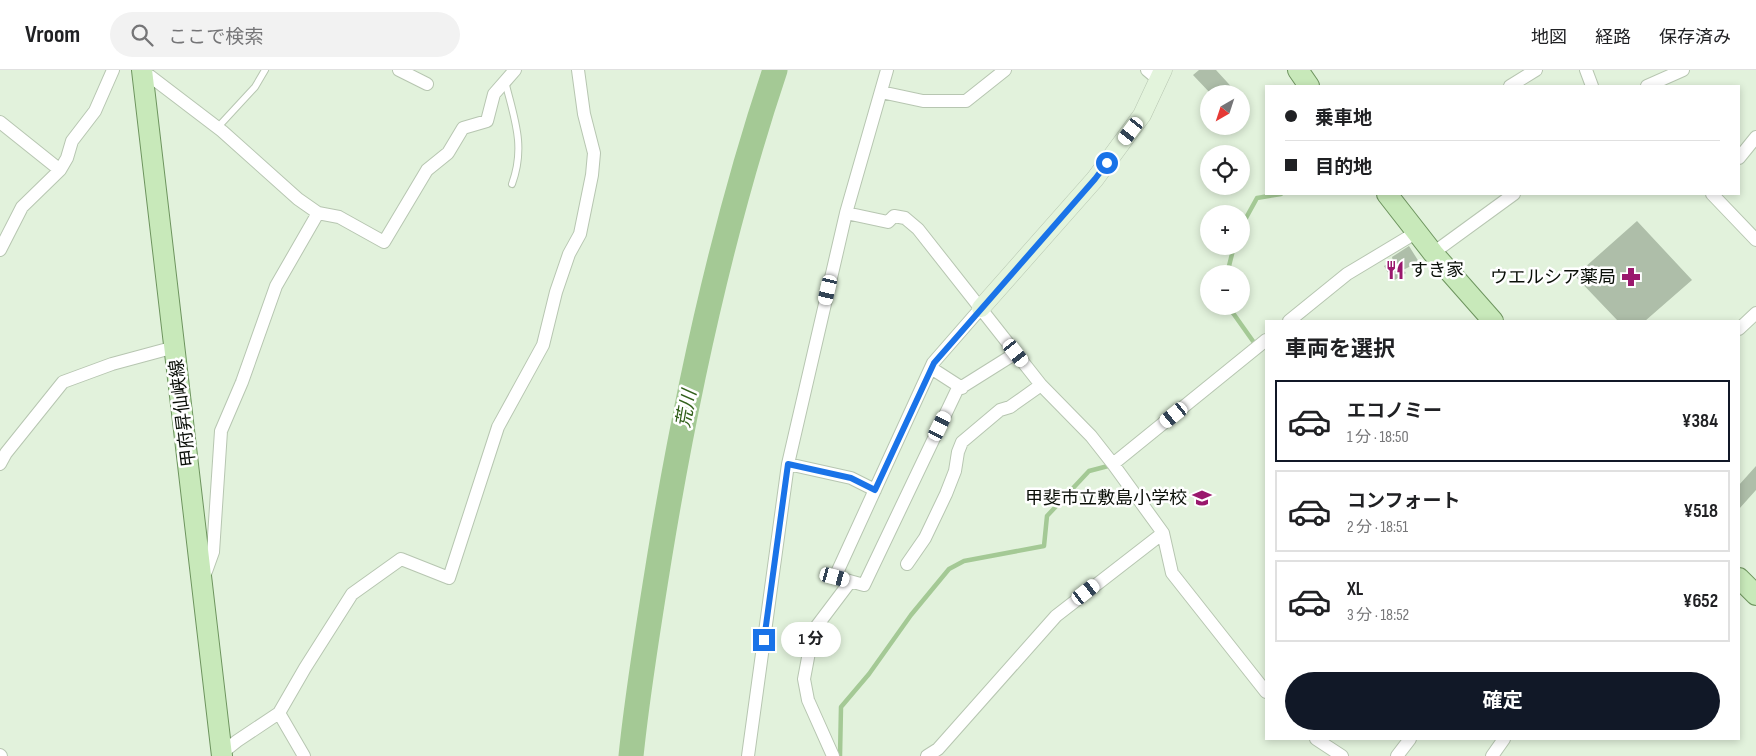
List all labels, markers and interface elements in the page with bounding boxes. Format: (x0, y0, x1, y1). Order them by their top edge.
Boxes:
search box (110, 12, 460, 57)
text: Vroom (25, 20, 80, 49)
icon: search (128, 21, 156, 49)
text: ここで検索 (168, 26, 263, 49)
text: 地図 (1531, 27, 1567, 48)
text: 経路 (1595, 27, 1631, 48)
text: 保存済み (1659, 27, 1731, 48)
north arrow (1200, 85, 1250, 135)
map controls (1200, 85, 1250, 315)
text: 乗車地 (1315, 107, 1372, 130)
car (1115, 115, 1146, 147)
button: locate (1200, 145, 1250, 195)
route start (1096, 152, 1118, 174)
text: 目的地 (1315, 156, 1372, 179)
button: + (1200, 205, 1250, 255)
restaurant icon: すき家 (1384, 259, 1406, 281)
place label: すき家 (1410, 260, 1464, 281)
button: − (1200, 265, 1250, 315)
pharmacy icon: ウエルシア薬局 (1620, 266, 1642, 288)
place label: ウエルシア薬局 (1490, 267, 1616, 288)
car (817, 274, 838, 306)
text: 車両を選択 (1285, 336, 1395, 363)
car (1000, 337, 1031, 369)
street label: 甲府昇仙峡線 (166, 358, 200, 468)
water label: 荒川 (672, 386, 702, 430)
icon: car (1287, 399, 1332, 444)
car (1157, 400, 1190, 430)
text: エコノミー (1347, 400, 1442, 423)
car (926, 409, 953, 443)
text: ¥384 (1682, 410, 1718, 433)
text: 1 分 · 18:50 (1347, 428, 1409, 447)
school or university icon: 甲斐市立敷島小学校 (1191, 487, 1213, 509)
place label: 甲斐市立敷島小学校 (1025, 488, 1187, 509)
icon: car (1287, 489, 1332, 534)
text: コンフォート (1347, 490, 1460, 513)
text: ¥518 (1683, 500, 1718, 523)
text: 2 分 · 18:51 (1347, 518, 1408, 537)
car (818, 566, 851, 588)
car (1069, 577, 1102, 607)
text: XL (1347, 578, 1363, 601)
icon: car (1287, 579, 1332, 624)
text: ¥652 (1683, 590, 1718, 613)
text: 3 分 · 18:52 (1347, 606, 1409, 625)
callout: 1 分 (782, 622, 842, 658)
route end (753, 629, 775, 651)
text: 1 分 (799, 630, 823, 649)
button: 確定 (1285, 672, 1720, 730)

